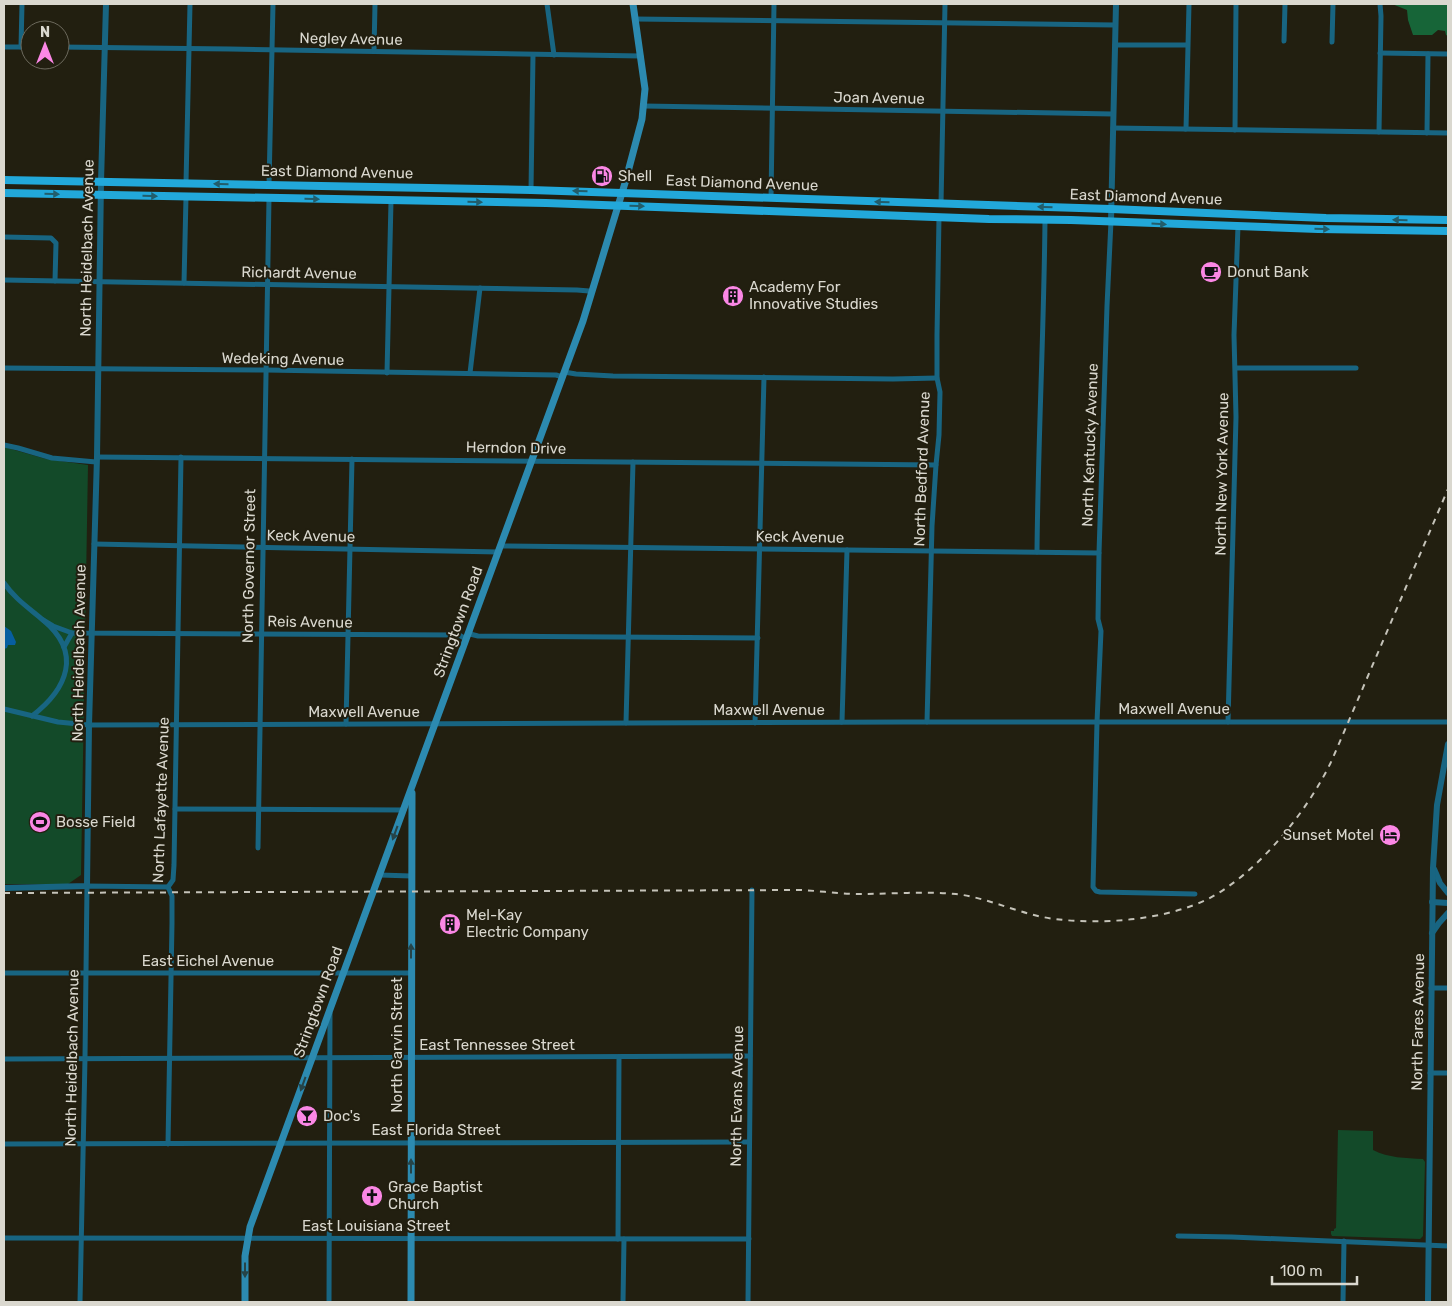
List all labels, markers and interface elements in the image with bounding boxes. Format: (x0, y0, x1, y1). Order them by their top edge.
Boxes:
north arrow (20, 20, 70, 70)
text: N (40, 24, 50, 41)
street label: Negley Avenue (299, 29, 403, 49)
street label: Joan Avenue (833, 88, 925, 108)
street label: North Heidelbach Avenue (76, 159, 98, 337)
street label: East Diamond Avenue (261, 162, 413, 182)
fuel station icon: Shell (590, 164, 614, 188)
place label: Shell (618, 167, 652, 185)
street label: East Diamond Avenue (665, 171, 819, 195)
one-way arrow (212, 180, 228, 188)
street label: East Diamond Avenue (1069, 185, 1223, 209)
one-way arrow (572, 187, 588, 195)
one-way arrow (45, 190, 61, 198)
one-way arrow (142, 192, 158, 200)
one-way arrow (304, 195, 320, 203)
one-way arrow (874, 197, 890, 205)
one-way arrow (467, 198, 483, 206)
one-way arrow (629, 203, 645, 211)
one-way arrow (1037, 203, 1053, 211)
one-way arrow (1391, 216, 1407, 224)
one-way arrow (1152, 220, 1168, 228)
one-way arrow (1314, 225, 1330, 233)
cafe icon: Donut Bank (1199, 260, 1223, 284)
street label: Richardt Avenue (241, 263, 357, 283)
place label: Donut Bank (1227, 263, 1309, 281)
place label: Academy For Innovative Studies (749, 278, 879, 313)
building icon: Academy For Innovative Studies (721, 284, 745, 308)
street label: Wedeking Avenue (222, 349, 344, 369)
street label: North Kentucky Avenue (1078, 363, 1102, 527)
street label: North Bedford Avenue (910, 391, 934, 547)
street label: North New York Avenue (1212, 392, 1232, 556)
street label: Herndon Drive (466, 438, 566, 458)
street label: North Governor Street (239, 489, 259, 643)
street label: Keck Avenue (267, 526, 355, 546)
street label: Keck Avenue (756, 527, 844, 547)
street label: North Heidelbach Avenue (68, 564, 90, 742)
street label: Stringtown Road (430, 564, 486, 680)
street label: Reis Avenue (267, 612, 353, 632)
street label: Maxwell Avenue (1118, 700, 1230, 718)
street label: Maxwell Avenue (713, 701, 825, 719)
street label: Maxwell Avenue (308, 703, 420, 721)
street label: North Lafayette Avenue (149, 717, 173, 883)
sports icon: Bosse Field (28, 810, 52, 834)
place label: Bosse Field (56, 813, 135, 831)
hotel icon: Sunset Motel (1378, 823, 1402, 847)
one-way arrow (391, 826, 398, 841)
place label: Sunset Motel (1283, 826, 1374, 844)
place label: Mel-Kay Electric Company (466, 906, 589, 941)
building icon: Mel-Kay Electric Company (438, 912, 462, 936)
one-way arrow (407, 943, 415, 959)
street label: Stringtown Road (290, 944, 346, 1060)
street label: East Eichel Avenue (142, 952, 274, 970)
street label: North Fares Avenue (1408, 953, 1428, 1091)
street label: North Heidelbach Avenue (61, 969, 83, 1147)
street label: North Garvin Street (388, 977, 406, 1113)
street label: North Evans Avenue (727, 1025, 747, 1167)
street label: East Tennessee Street (419, 1036, 575, 1054)
one-way arrow (299, 1077, 306, 1092)
bar icon: Doc's (295, 1104, 319, 1128)
place label: Doc's (323, 1107, 361, 1125)
street label: East Florida Street (371, 1121, 501, 1139)
one-way arrow (407, 1158, 415, 1174)
place label: Grace Baptist Church (388, 1178, 483, 1213)
church icon: Grace Baptist Church (360, 1184, 384, 1208)
street label: East Louisiana Street (302, 1217, 450, 1235)
scale bar (1272, 1254, 1357, 1286)
one-way arrow (241, 1262, 249, 1278)
text: 100 m (1280, 1262, 1322, 1280)

